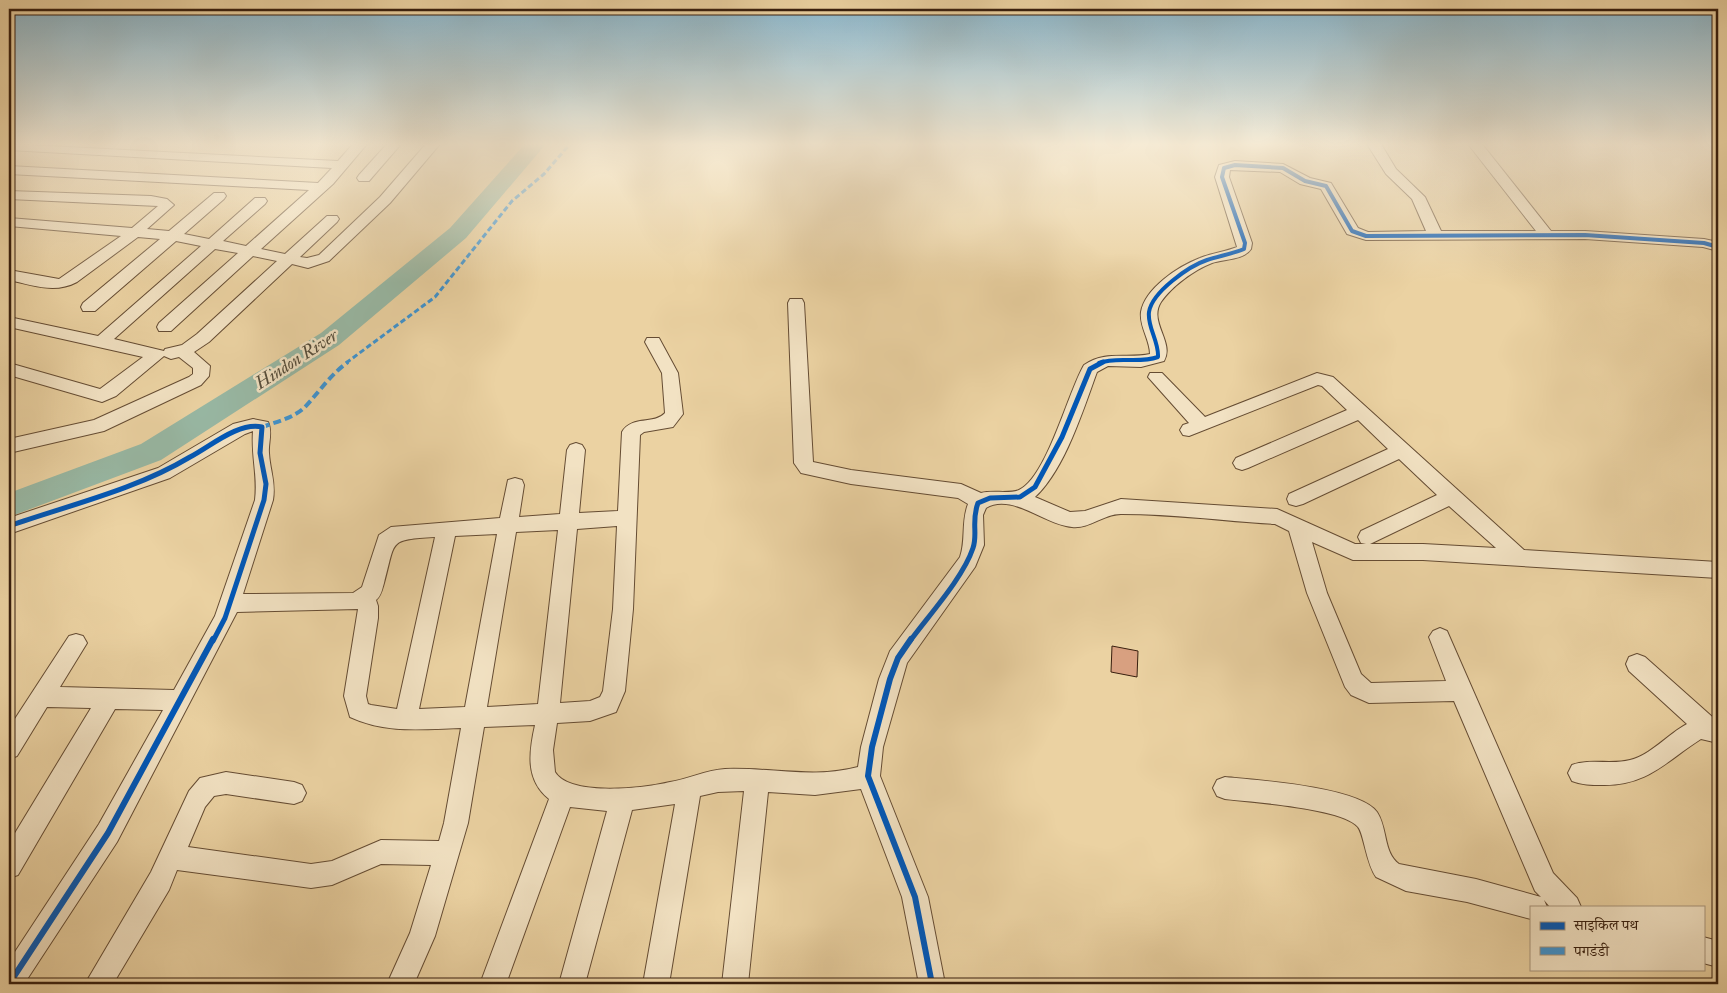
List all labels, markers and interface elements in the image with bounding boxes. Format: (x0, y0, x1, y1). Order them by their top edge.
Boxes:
water label: Hindon River (250, 323, 343, 395)
legend (1530, 906, 1704, 970)
text: साइकिल पथ (1573, 916, 1639, 935)
text: पगडंडी (1573, 942, 1610, 961)

